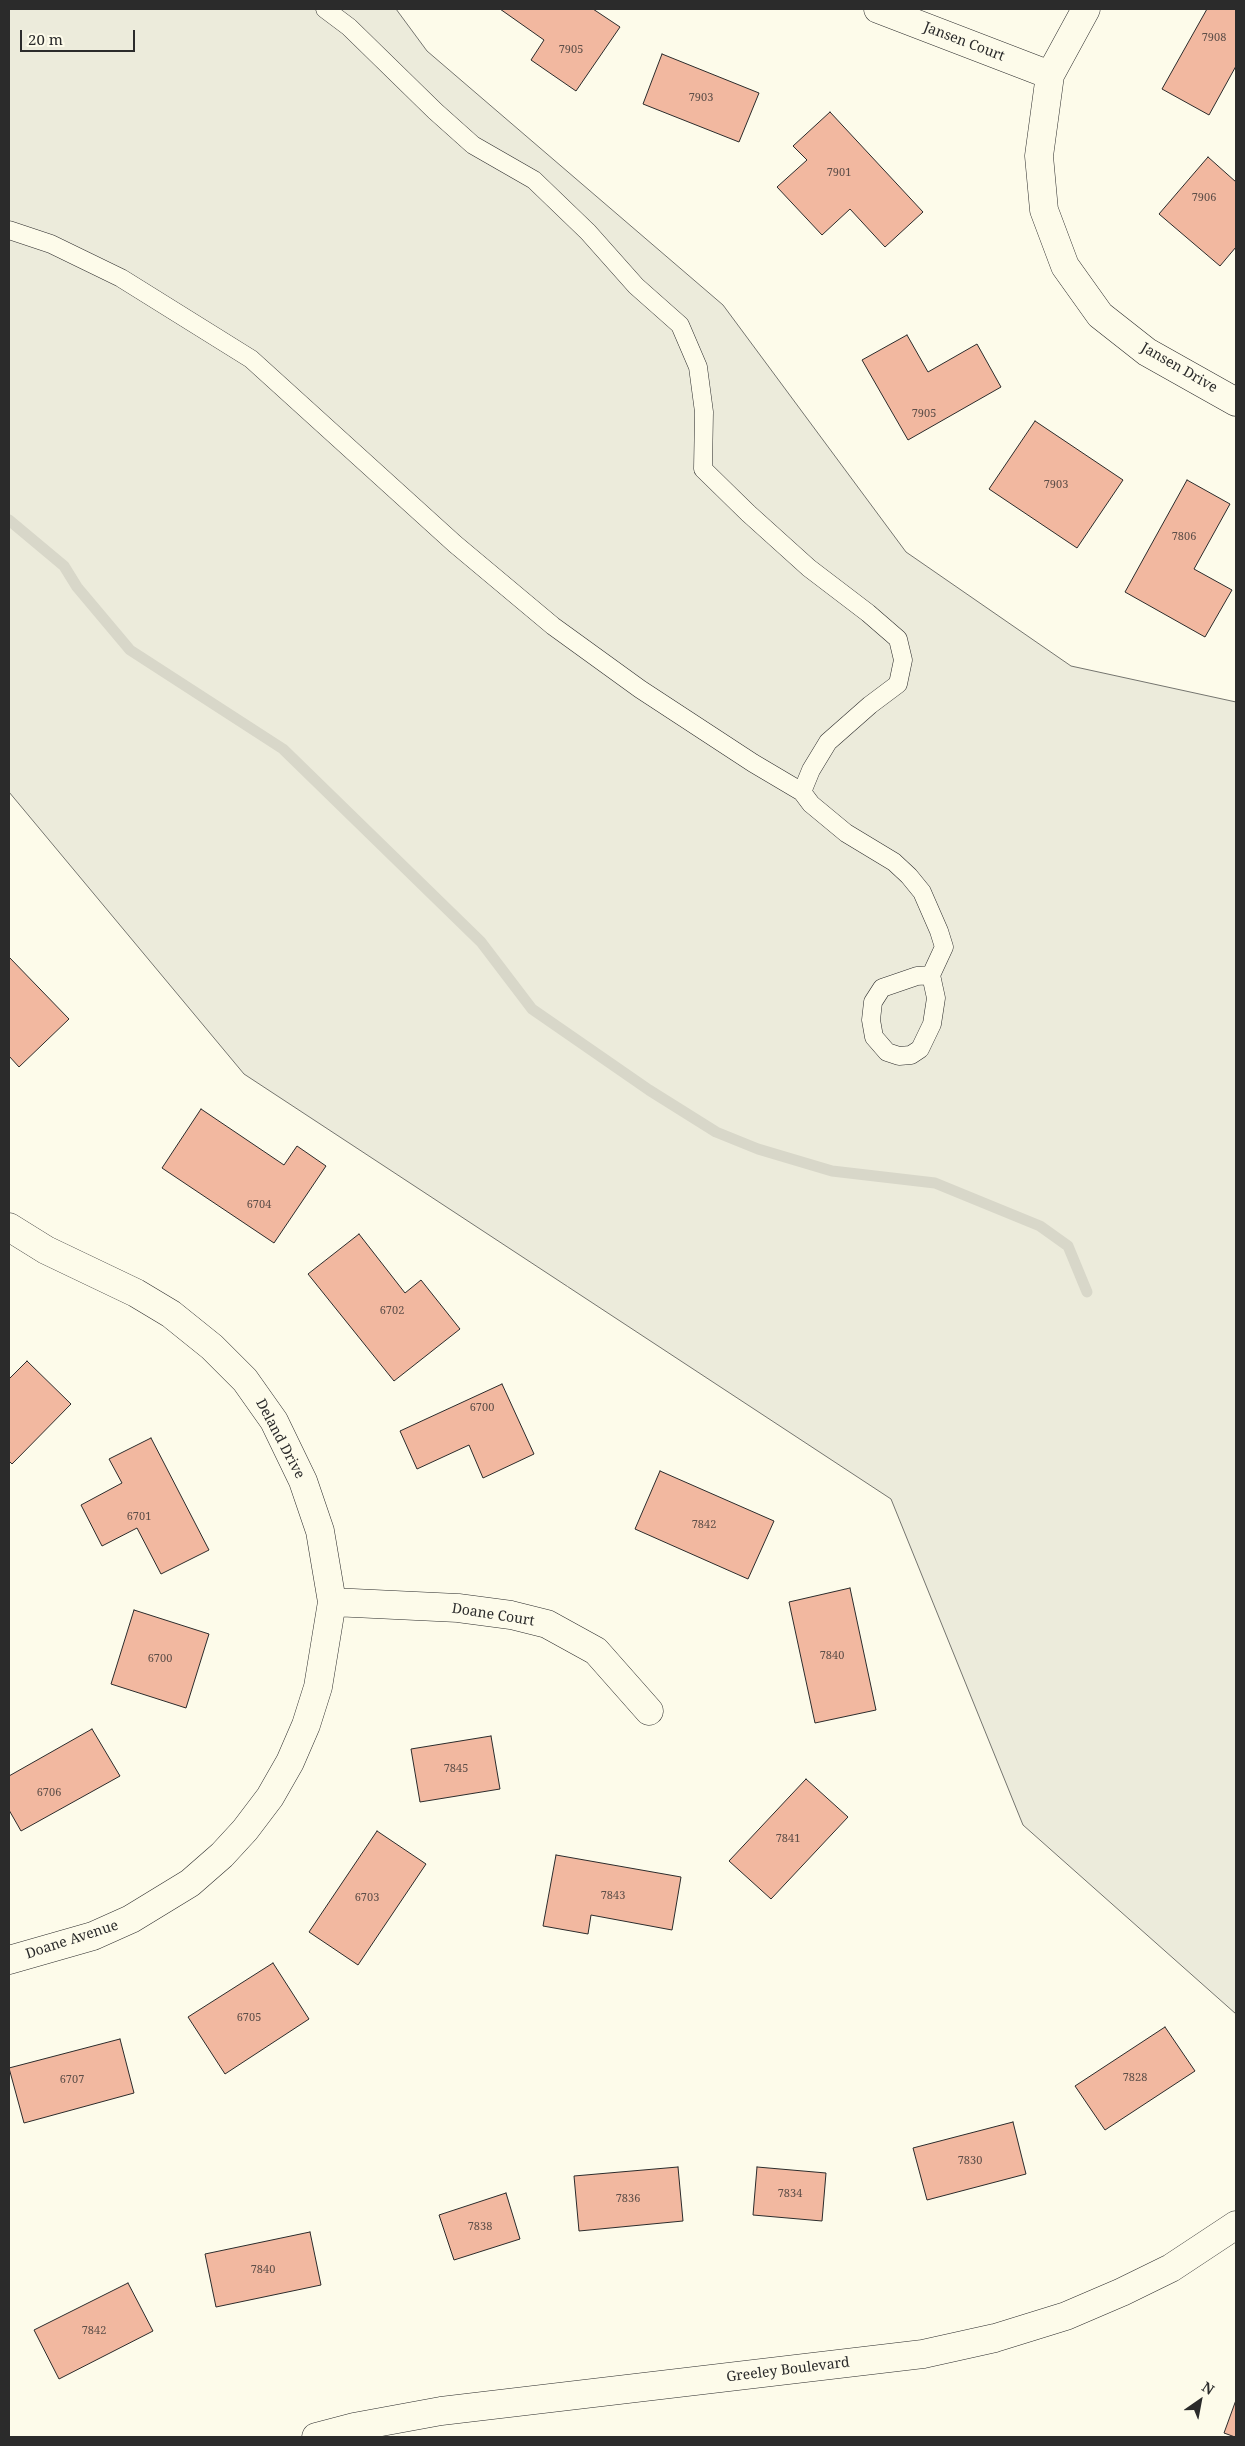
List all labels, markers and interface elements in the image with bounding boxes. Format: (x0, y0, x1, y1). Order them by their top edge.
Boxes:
street label: Jansen Court (921, 19, 1007, 65)
scale bar (22, 20, 138, 52)
text: 20 m (28, 29, 63, 49)
house number: 7908 (1202, 31, 1226, 45)
house number: 7905 (559, 43, 583, 57)
house number: 7903 (689, 91, 713, 105)
house number: 7901 (827, 166, 851, 180)
house number: 7906 (1192, 191, 1216, 205)
street label: Jansen Drive (1138, 339, 1220, 397)
house number: 7905 (912, 407, 936, 421)
house number: 7903 (1044, 478, 1068, 492)
house number: 7806 (1172, 530, 1196, 544)
house number: 6704 (247, 1198, 271, 1212)
house number: 6702 (380, 1304, 404, 1318)
street label: Deland Drive (252, 1396, 308, 1482)
house number: 6700 (470, 1401, 494, 1415)
house number: 6701 (127, 1510, 151, 1524)
house number: 7842 (692, 1518, 716, 1532)
street label: Doane Court (451, 1600, 535, 1630)
house number: 7840 (820, 1649, 844, 1663)
house number: 6700 (148, 1652, 172, 1666)
house number: 7845 (444, 1762, 468, 1776)
house number: 6706 (37, 1786, 61, 1800)
house number: 7841 (776, 1832, 800, 1846)
house number: 7843 (601, 1889, 625, 1903)
house number: 6703 (355, 1891, 379, 1905)
street label: Doane Avenue (24, 1917, 120, 1963)
house number: 6705 (237, 2011, 261, 2025)
house number: 7828 (1123, 2071, 1147, 2085)
house number: 6707 (60, 2073, 84, 2087)
house number: 7830 (958, 2154, 982, 2168)
house number: 7834 (778, 2187, 802, 2201)
house number: 7836 (616, 2192, 640, 2206)
house number: 7838 (468, 2220, 492, 2234)
house number: 7840 (251, 2263, 275, 2277)
house number: 7842 (82, 2324, 106, 2338)
street label: Greeley Boulevard (725, 2354, 851, 2386)
north arrow (1175, 2376, 1225, 2426)
text: N (1199, 2377, 1218, 2399)

